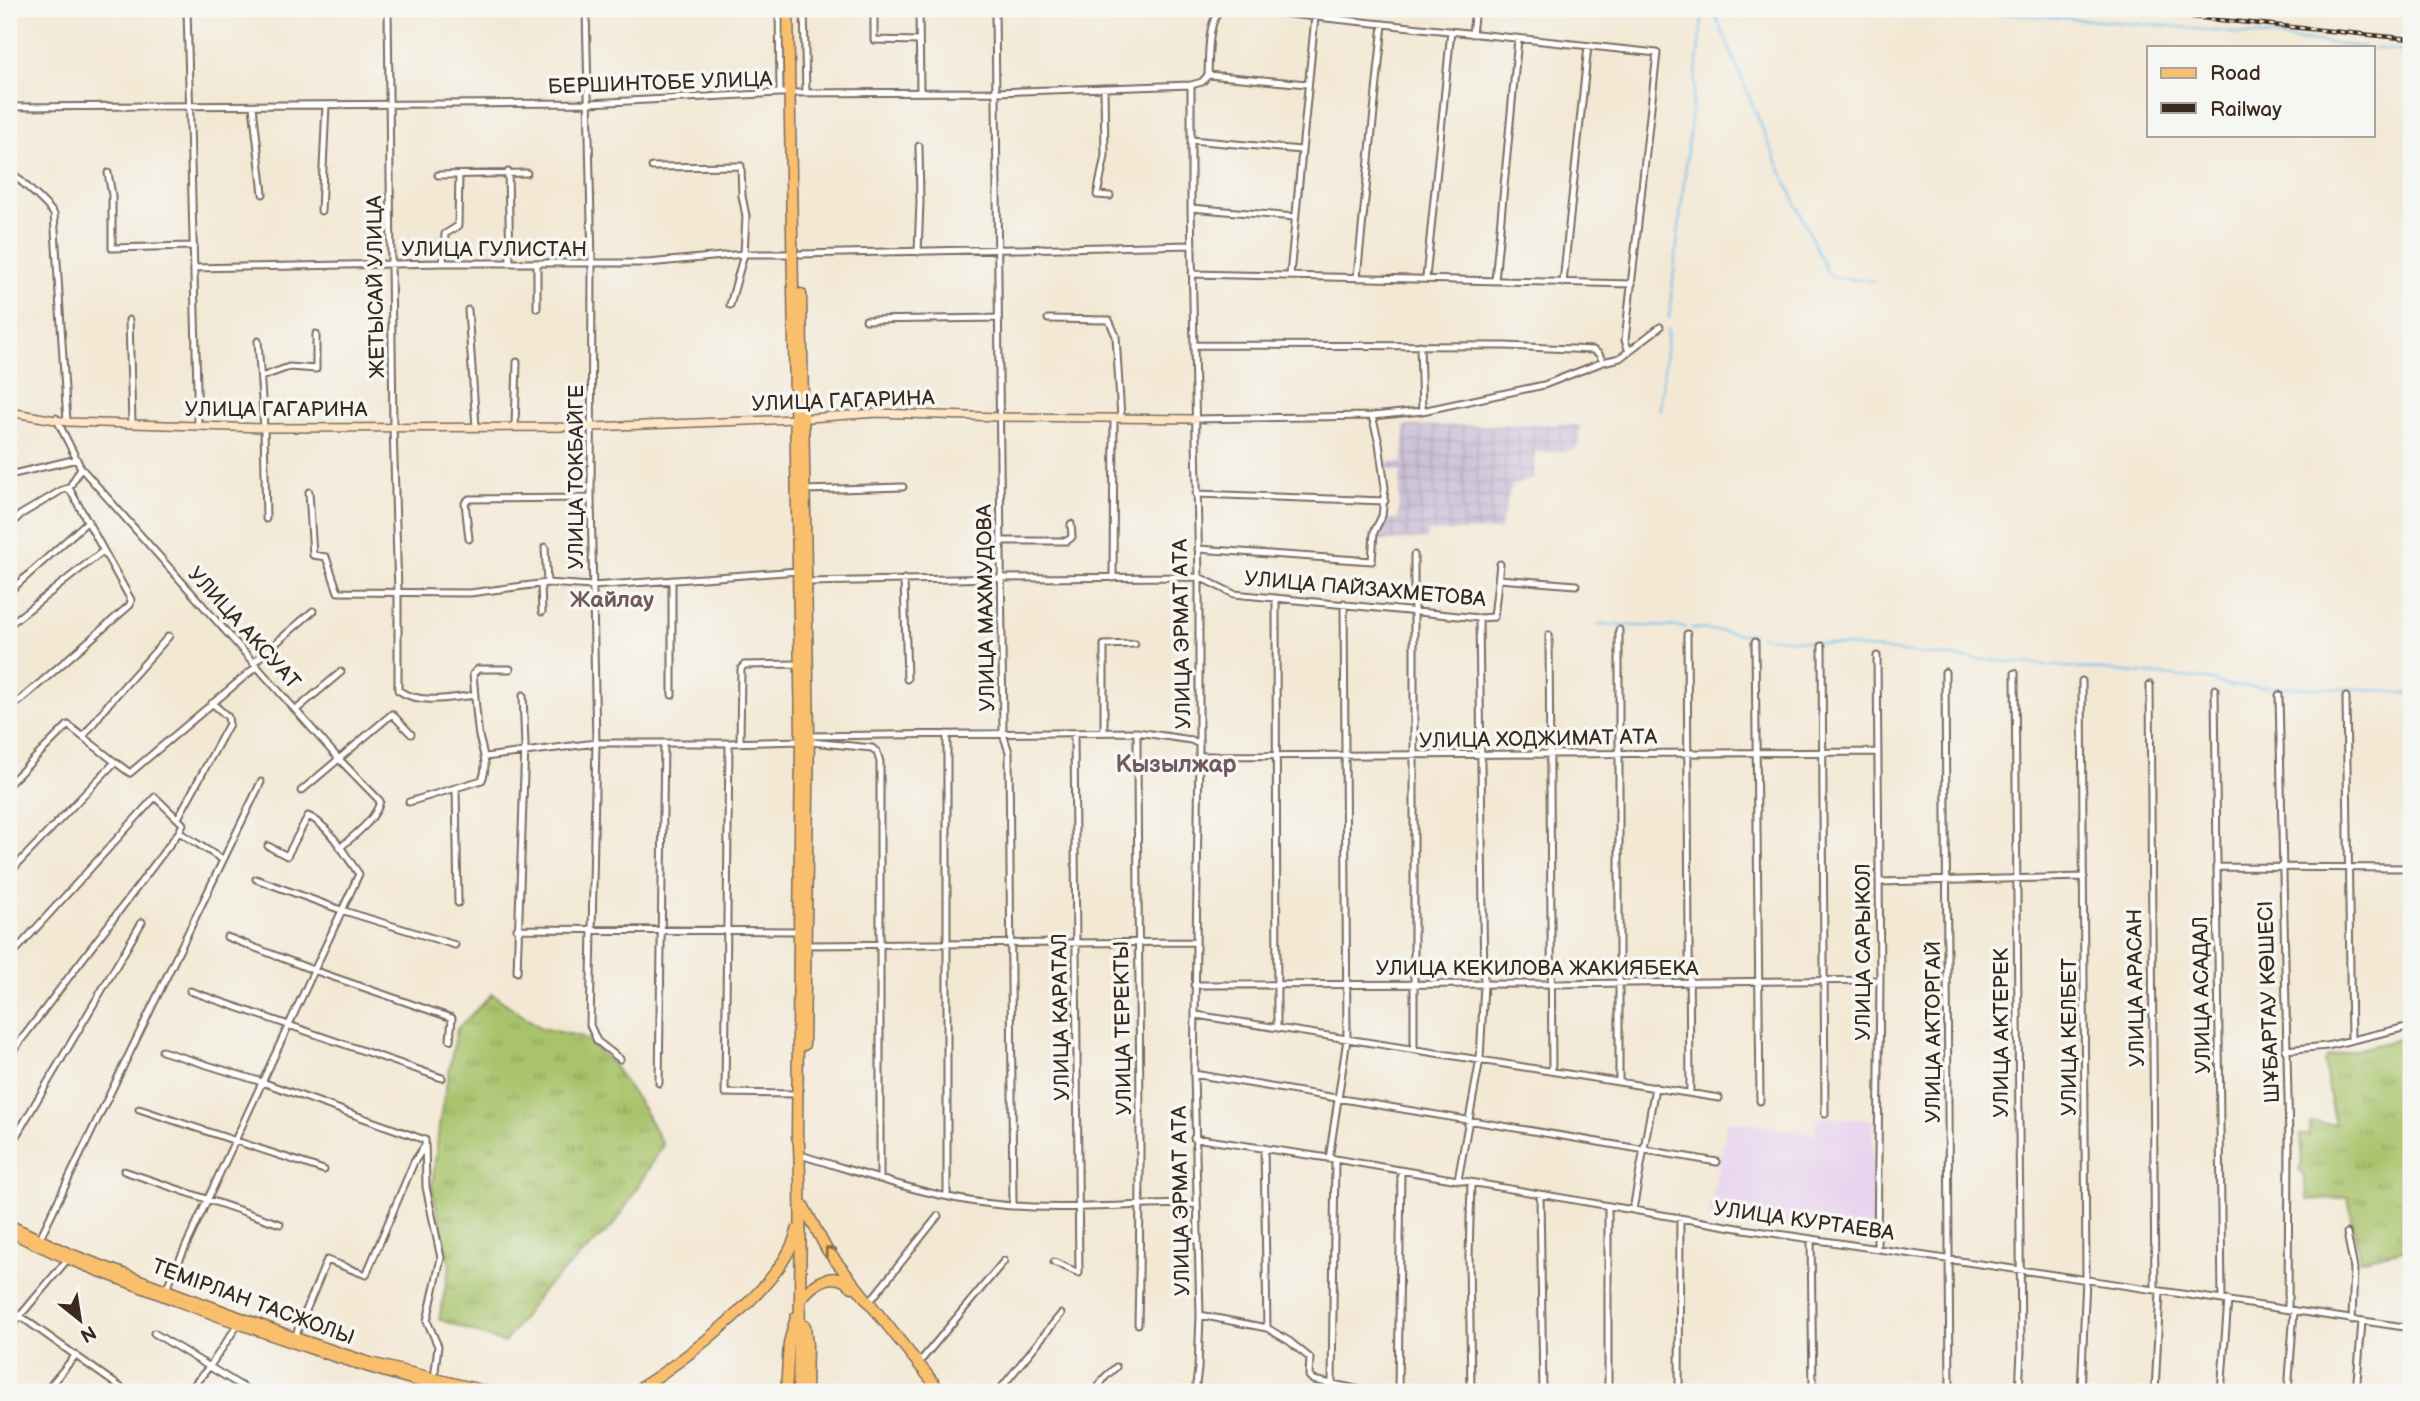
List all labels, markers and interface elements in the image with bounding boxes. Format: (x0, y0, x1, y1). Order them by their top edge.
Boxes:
legend (2147, 46, 2374, 136)
text: Road (2210, 61, 2261, 86)
street label: БЕРШИНТОБЕ УЛИЦА (547, 67, 773, 99)
text: Railway (2210, 97, 2282, 122)
street label: ЖЕТЫСАЙ УЛИЦА (362, 195, 390, 379)
street label: УЛИЦА ГУЛИСТАН (401, 237, 587, 262)
street label: УЛИЦА ТОКБАЙГЕ (564, 385, 589, 569)
street label: УЛИЦА ГАГАРИНА (751, 385, 935, 417)
street label: УЛИЦА ГАГАРИНА (185, 397, 368, 422)
street label: УЛИЦА МАХМУДОВА (972, 504, 1000, 712)
street label: УЛИЦА ЭРМАТ АТА (1168, 538, 1196, 729)
street label: УЛИЦА АКСУАТ (183, 562, 306, 695)
street label: УЛИЦА ПАЙЗАХМЕТОВА (1243, 566, 1487, 612)
district label: Жайлау (570, 586, 654, 614)
street label: УЛИЦА ХОДЖИМАТ АТА (1419, 724, 1658, 754)
district label: Кызылжар (1115, 750, 1237, 779)
street label: УЛИЦА САРЫКОЛ (1851, 863, 1876, 1041)
street label: ШҰБАРТАУ КӨШЕСІ (2253, 900, 2285, 1104)
street label: УЛИЦА АРАСАН (2122, 909, 2150, 1067)
street label: УЛИЦА АСАДАЛ (2188, 916, 2216, 1074)
street label: УЛИЦА КАРАТАЛ (1047, 933, 1075, 1101)
street label: УЛИЦА ТЕРЕКТЫ (1109, 941, 1137, 1115)
street label: УЛИЦА АКТОРГАЙ (1921, 941, 1946, 1123)
street label: УЛИЦА АКТЕРЕК (1989, 948, 2014, 1118)
street label: УЛИЦА КЕКИЛОВА ЖАКИЯБЕКА (1376, 956, 1699, 981)
street label: УЛИЦА КЕЛБЕТ (2057, 957, 2082, 1116)
street label: УЛИЦА ЭРМАТ АТА (1167, 1105, 1195, 1296)
street label: УЛИЦА КУРТАЕВА (1712, 1196, 1896, 1246)
one-way arrow (824, 1246, 837, 1259)
street label: ТЕМІРЛАН ТАСЖОЛЫ (148, 1254, 358, 1350)
north arrow (46, 1286, 116, 1356)
text: N (76, 1320, 100, 1347)

